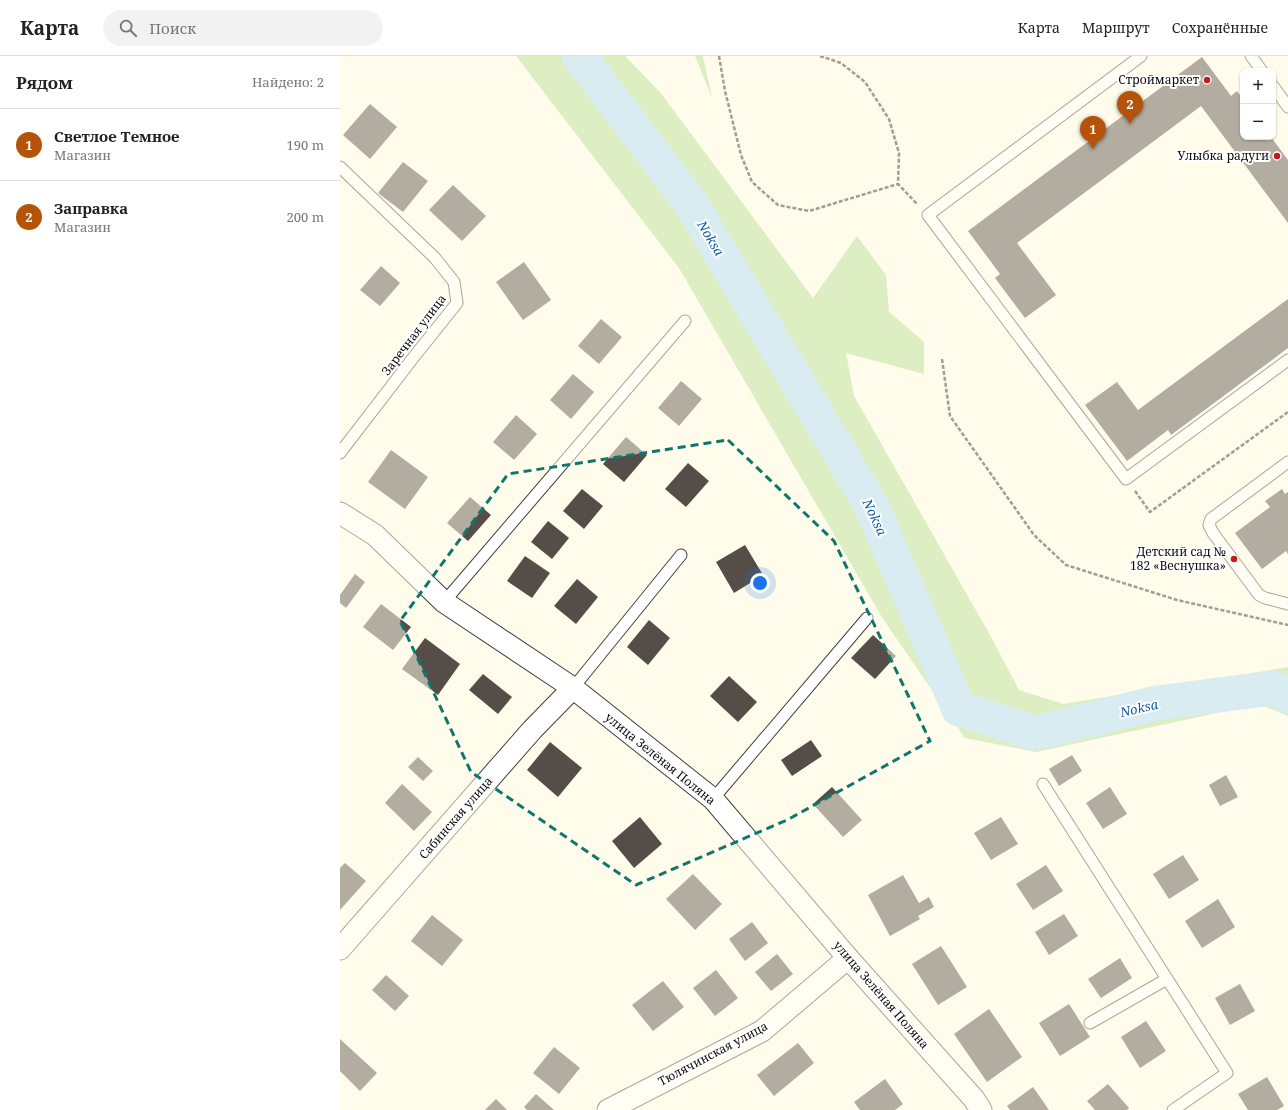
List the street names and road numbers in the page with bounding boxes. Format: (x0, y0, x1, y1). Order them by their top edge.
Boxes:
street label: Заречная улица (377, 291, 450, 379)
street label: улица Зелёная Поляна (601, 709, 719, 809)
street label: Сабинская улица (415, 773, 496, 863)
street label: улица Зелёная Поляна (830, 937, 933, 1052)
street label: Тюлячинская улица (655, 1017, 771, 1090)

